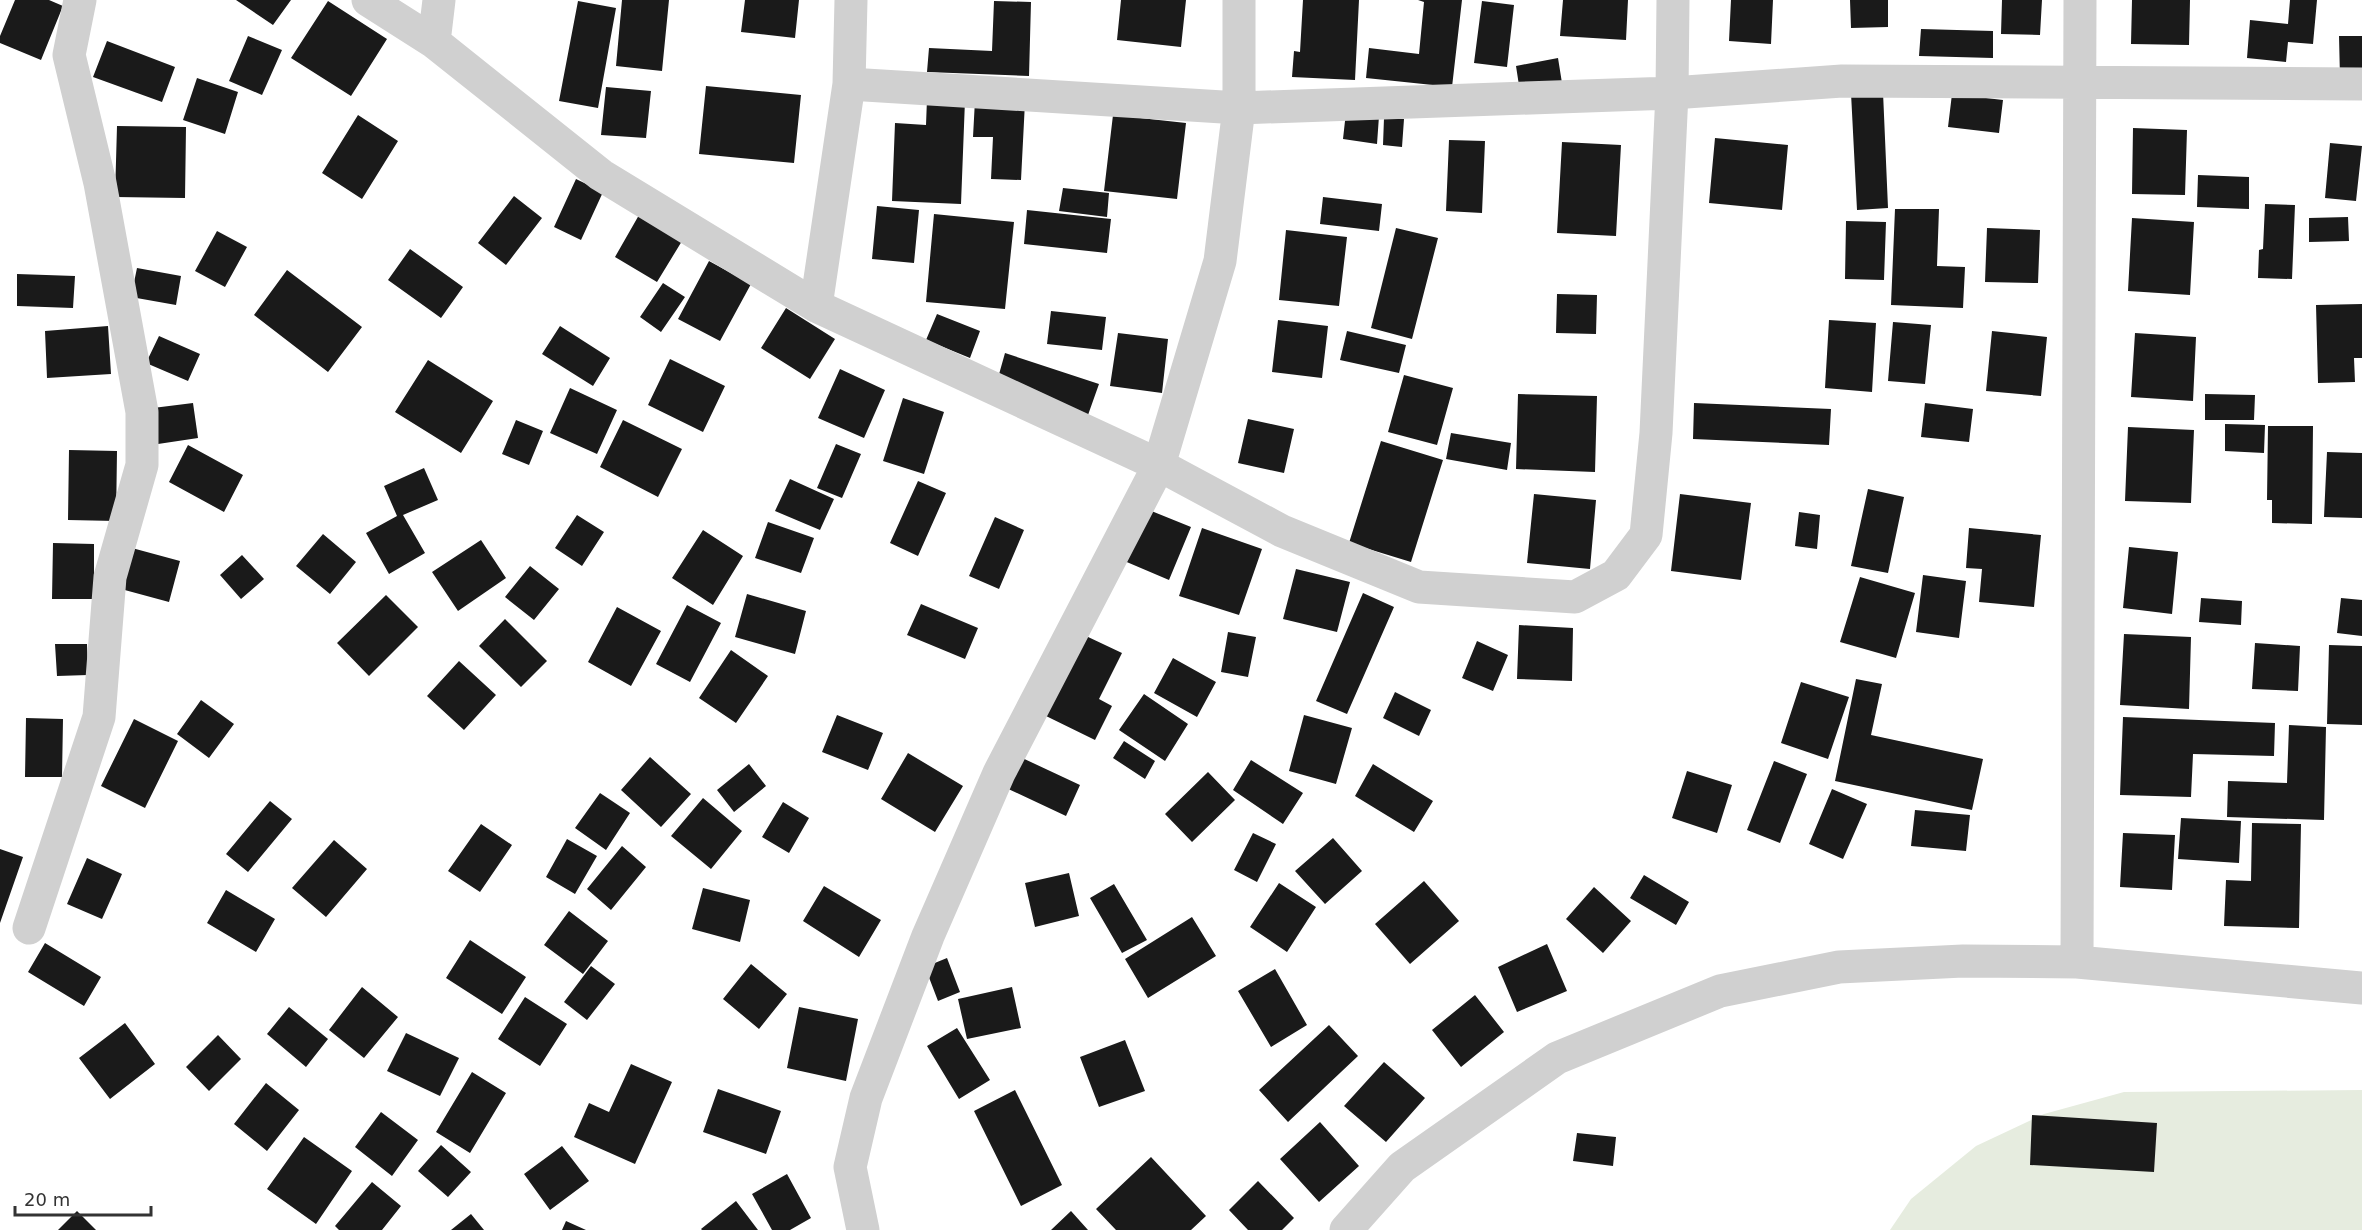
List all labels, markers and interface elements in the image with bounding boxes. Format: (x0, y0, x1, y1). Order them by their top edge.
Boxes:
scale bar (15, 1179, 152, 1217)
text: 20 m (24, 1189, 70, 1210)

